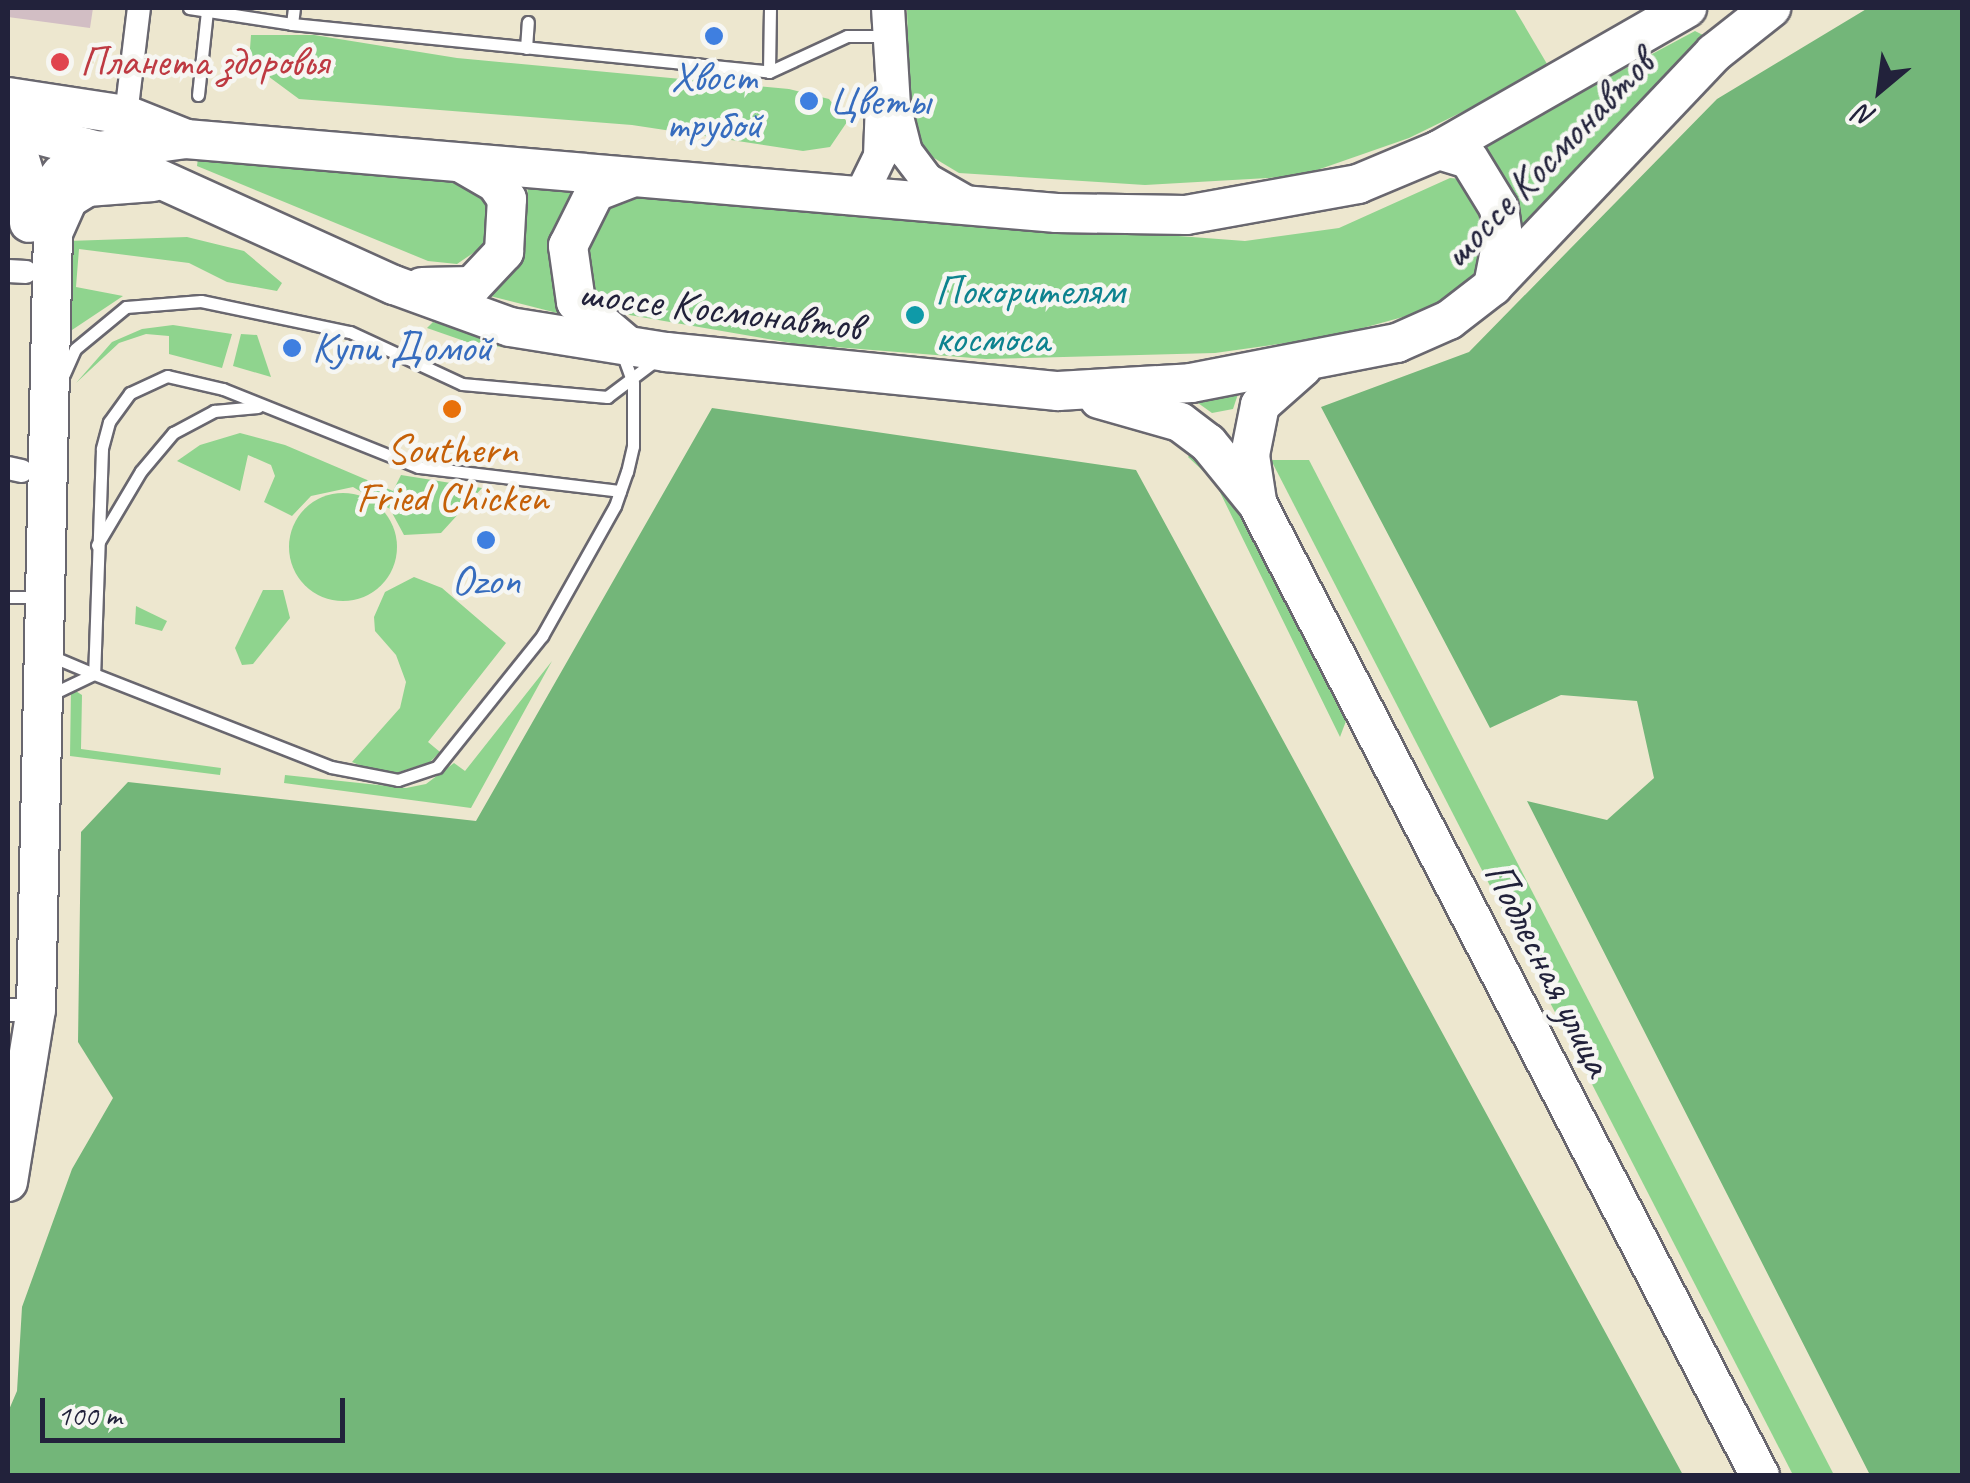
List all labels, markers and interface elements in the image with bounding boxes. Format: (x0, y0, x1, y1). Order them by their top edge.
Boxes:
marker: Хвост трубой (703, 25, 725, 47)
place label: Планета здоровья (80, 37, 329, 87)
street label: шоссе Космонавтов (1432, 40, 1664, 278)
north arrow (1830, 40, 1930, 140)
marker: Планета здоровья (49, 51, 71, 73)
place label: Хвост трубой (666, 52, 762, 150)
place label: Цветы (829, 76, 930, 126)
marker: Цветы (798, 90, 820, 112)
text: N (1849, 97, 1881, 136)
place label: Покорителям космоса (935, 266, 1124, 364)
street label: шоссе Космонавтов (577, 268, 863, 352)
marker: Покорителям космоса (904, 304, 926, 326)
place label: Купи Домой (312, 323, 490, 373)
marker: Купи Домой (281, 337, 303, 359)
marker: Southern Fried Chicken (441, 398, 463, 420)
place label: Southern Fried Chicken (356, 425, 548, 524)
marker: Ozon (475, 529, 497, 551)
place label: Ozon (451, 556, 521, 606)
street label: Подлесная улица (1472, 852, 1624, 1086)
scale bar (45, 1378, 350, 1440)
text: 100 m (57, 1396, 122, 1434)

